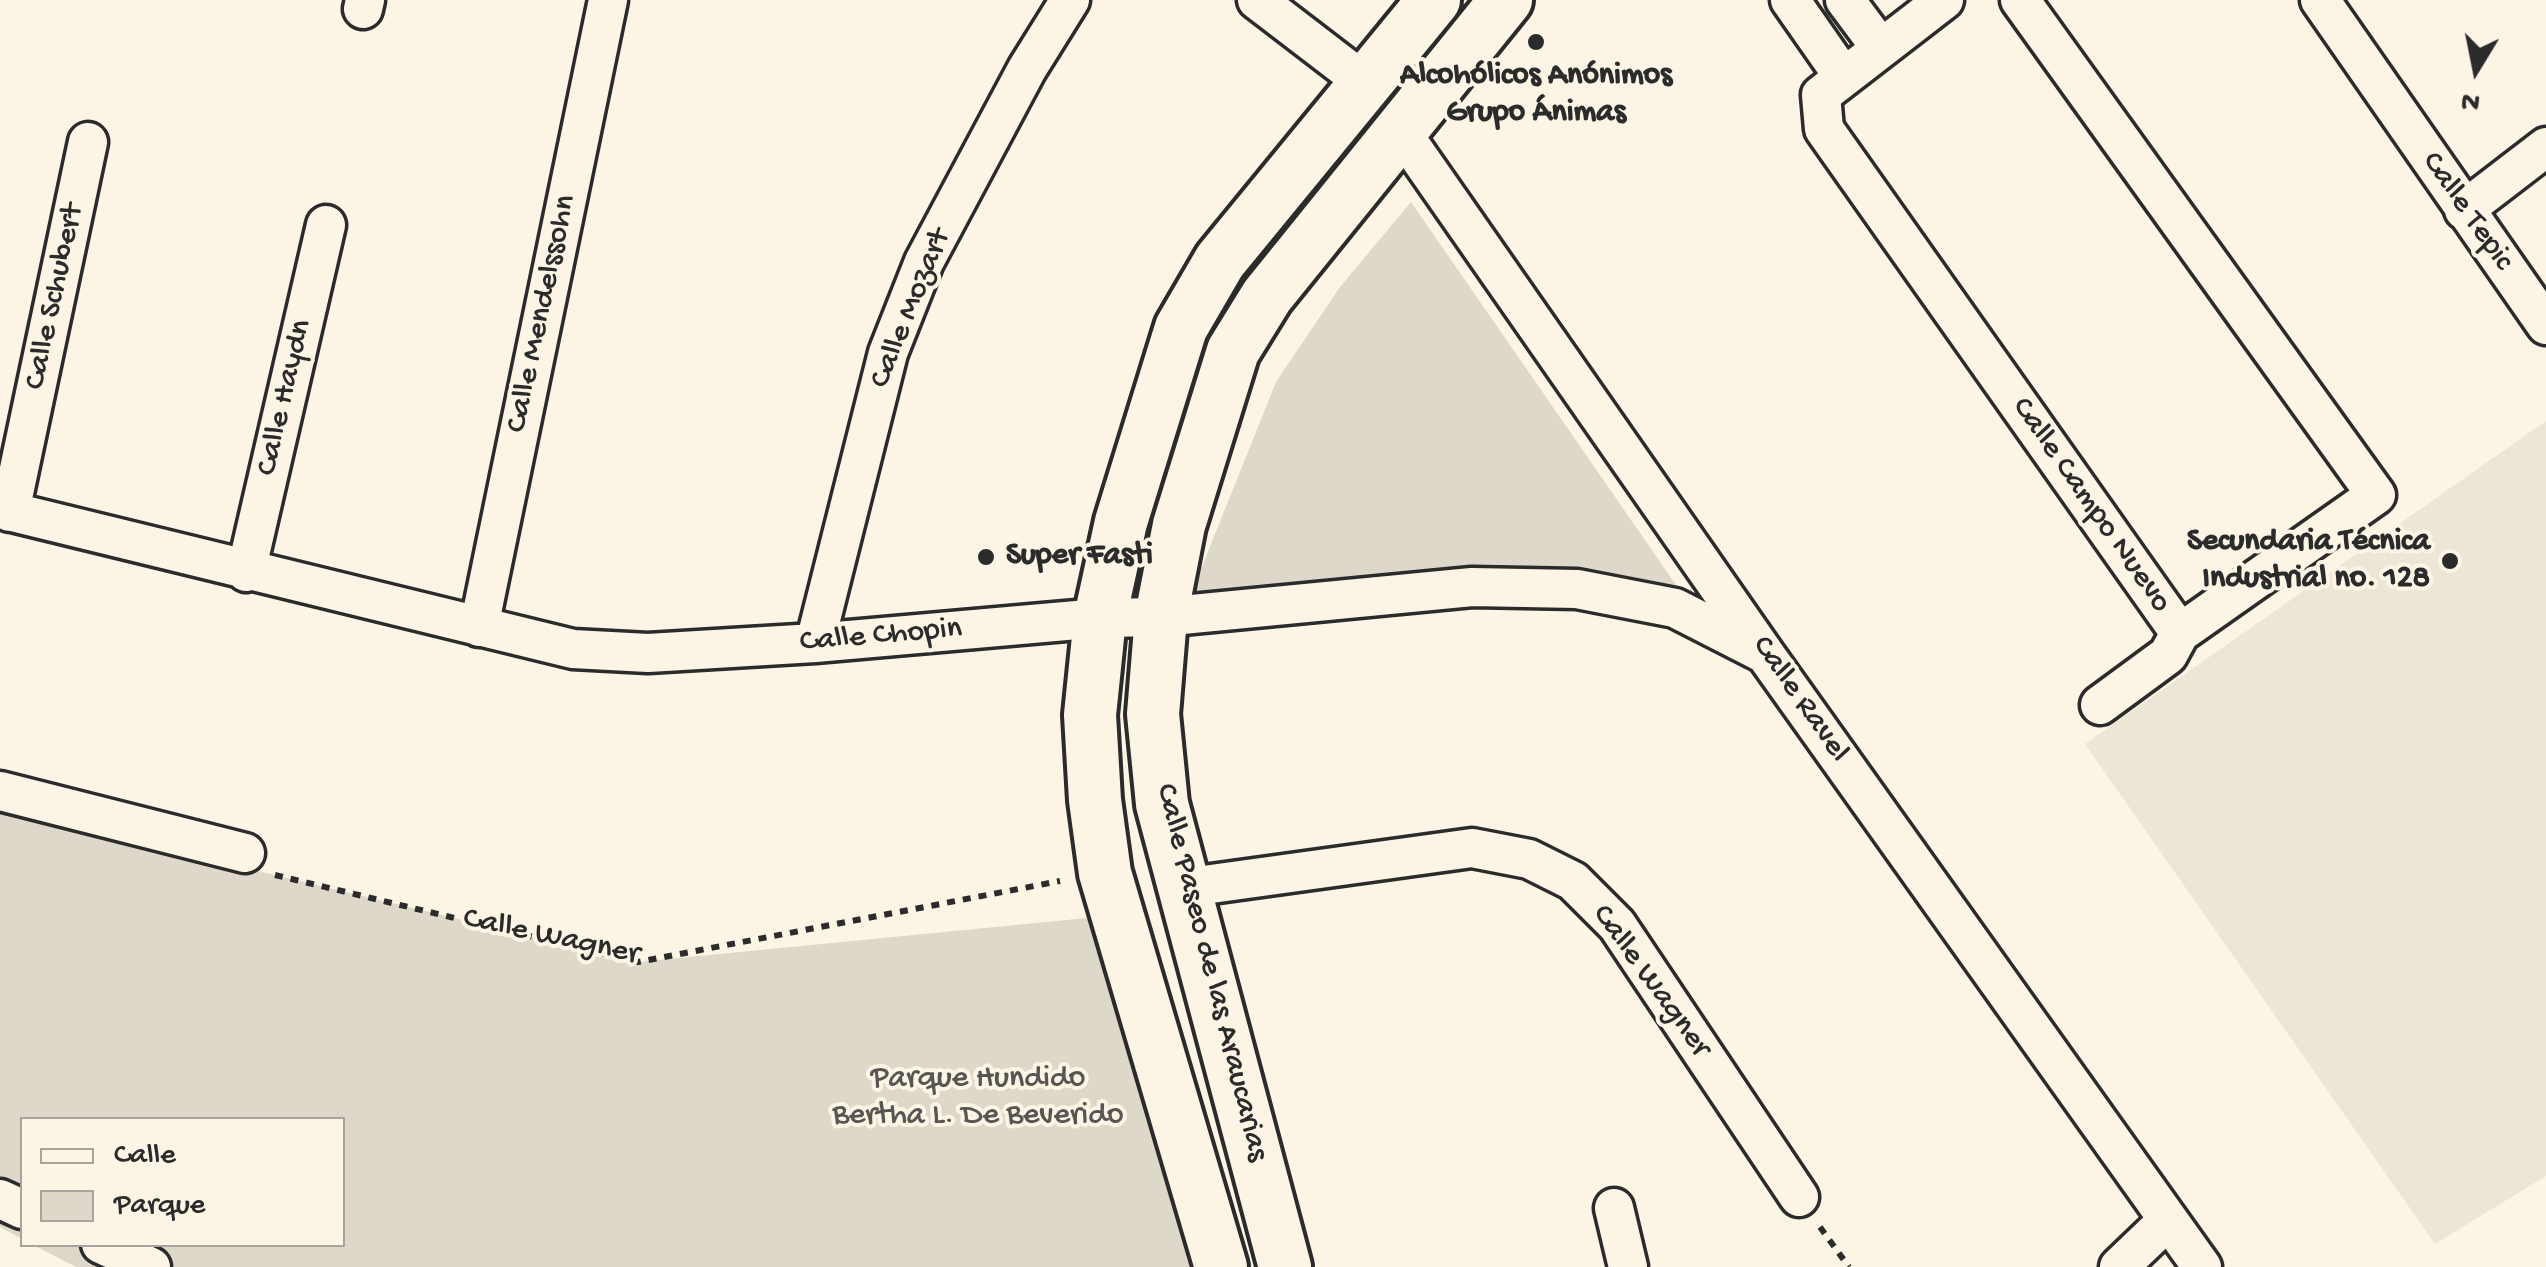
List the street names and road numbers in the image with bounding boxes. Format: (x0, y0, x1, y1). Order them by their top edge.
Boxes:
street label: Calle Tepic (2411, 145, 2521, 279)
street label: Calle Mendelssohn (499, 192, 587, 436)
street label: Calle Schubert (18, 201, 94, 393)
street label: Calle Mozart (863, 224, 961, 394)
street label: Calle Haydn (249, 316, 323, 480)
street label: Calle Campo Nuevo (2001, 391, 2179, 621)
street label: Calle Chopin (798, 611, 964, 663)
street label: Calle Ravel (1742, 629, 1856, 771)
street label: Calle Paseo de las Araucarias (1144, 780, 1276, 1166)
street label: Calle Wagner (1582, 898, 1718, 1066)
street label: Calle Wagner (459, 901, 643, 975)

